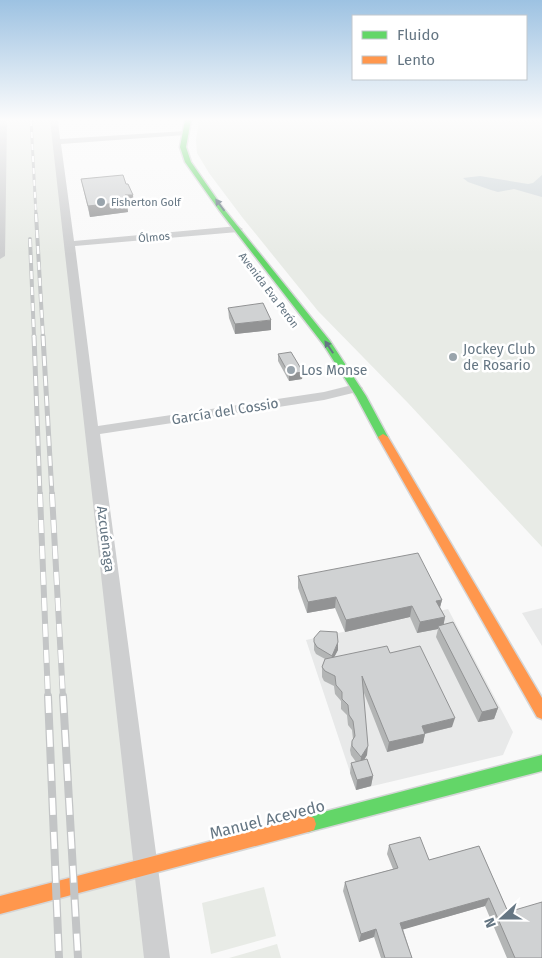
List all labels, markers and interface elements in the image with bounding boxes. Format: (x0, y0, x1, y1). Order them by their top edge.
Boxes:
legend (352, 15, 527, 80)
text: Fluido (397, 26, 439, 44)
text: Lento (397, 51, 435, 69)
marker: Fisherton Golf (95, 196, 107, 208)
place label: Fisherton Golf (111, 196, 182, 209)
one-way arrow (215, 198, 225, 212)
street label: Ólmos (138, 229, 170, 245)
street label: Avenida Eva Perón (236, 250, 301, 331)
one-way arrow (324, 341, 334, 354)
place label: Jockey Club de Rosario (463, 341, 536, 374)
marker: Jockey Club de Rosario (447, 351, 459, 363)
place label: Los Monse (301, 362, 368, 379)
marker: Los Monse (285, 364, 297, 376)
street label: García del Cossio (170, 395, 280, 428)
street label: Azcuénaga (93, 505, 118, 573)
street label: Manuel Acevedo (208, 796, 327, 843)
north arrow (477, 893, 527, 943)
text: N (481, 915, 500, 930)

